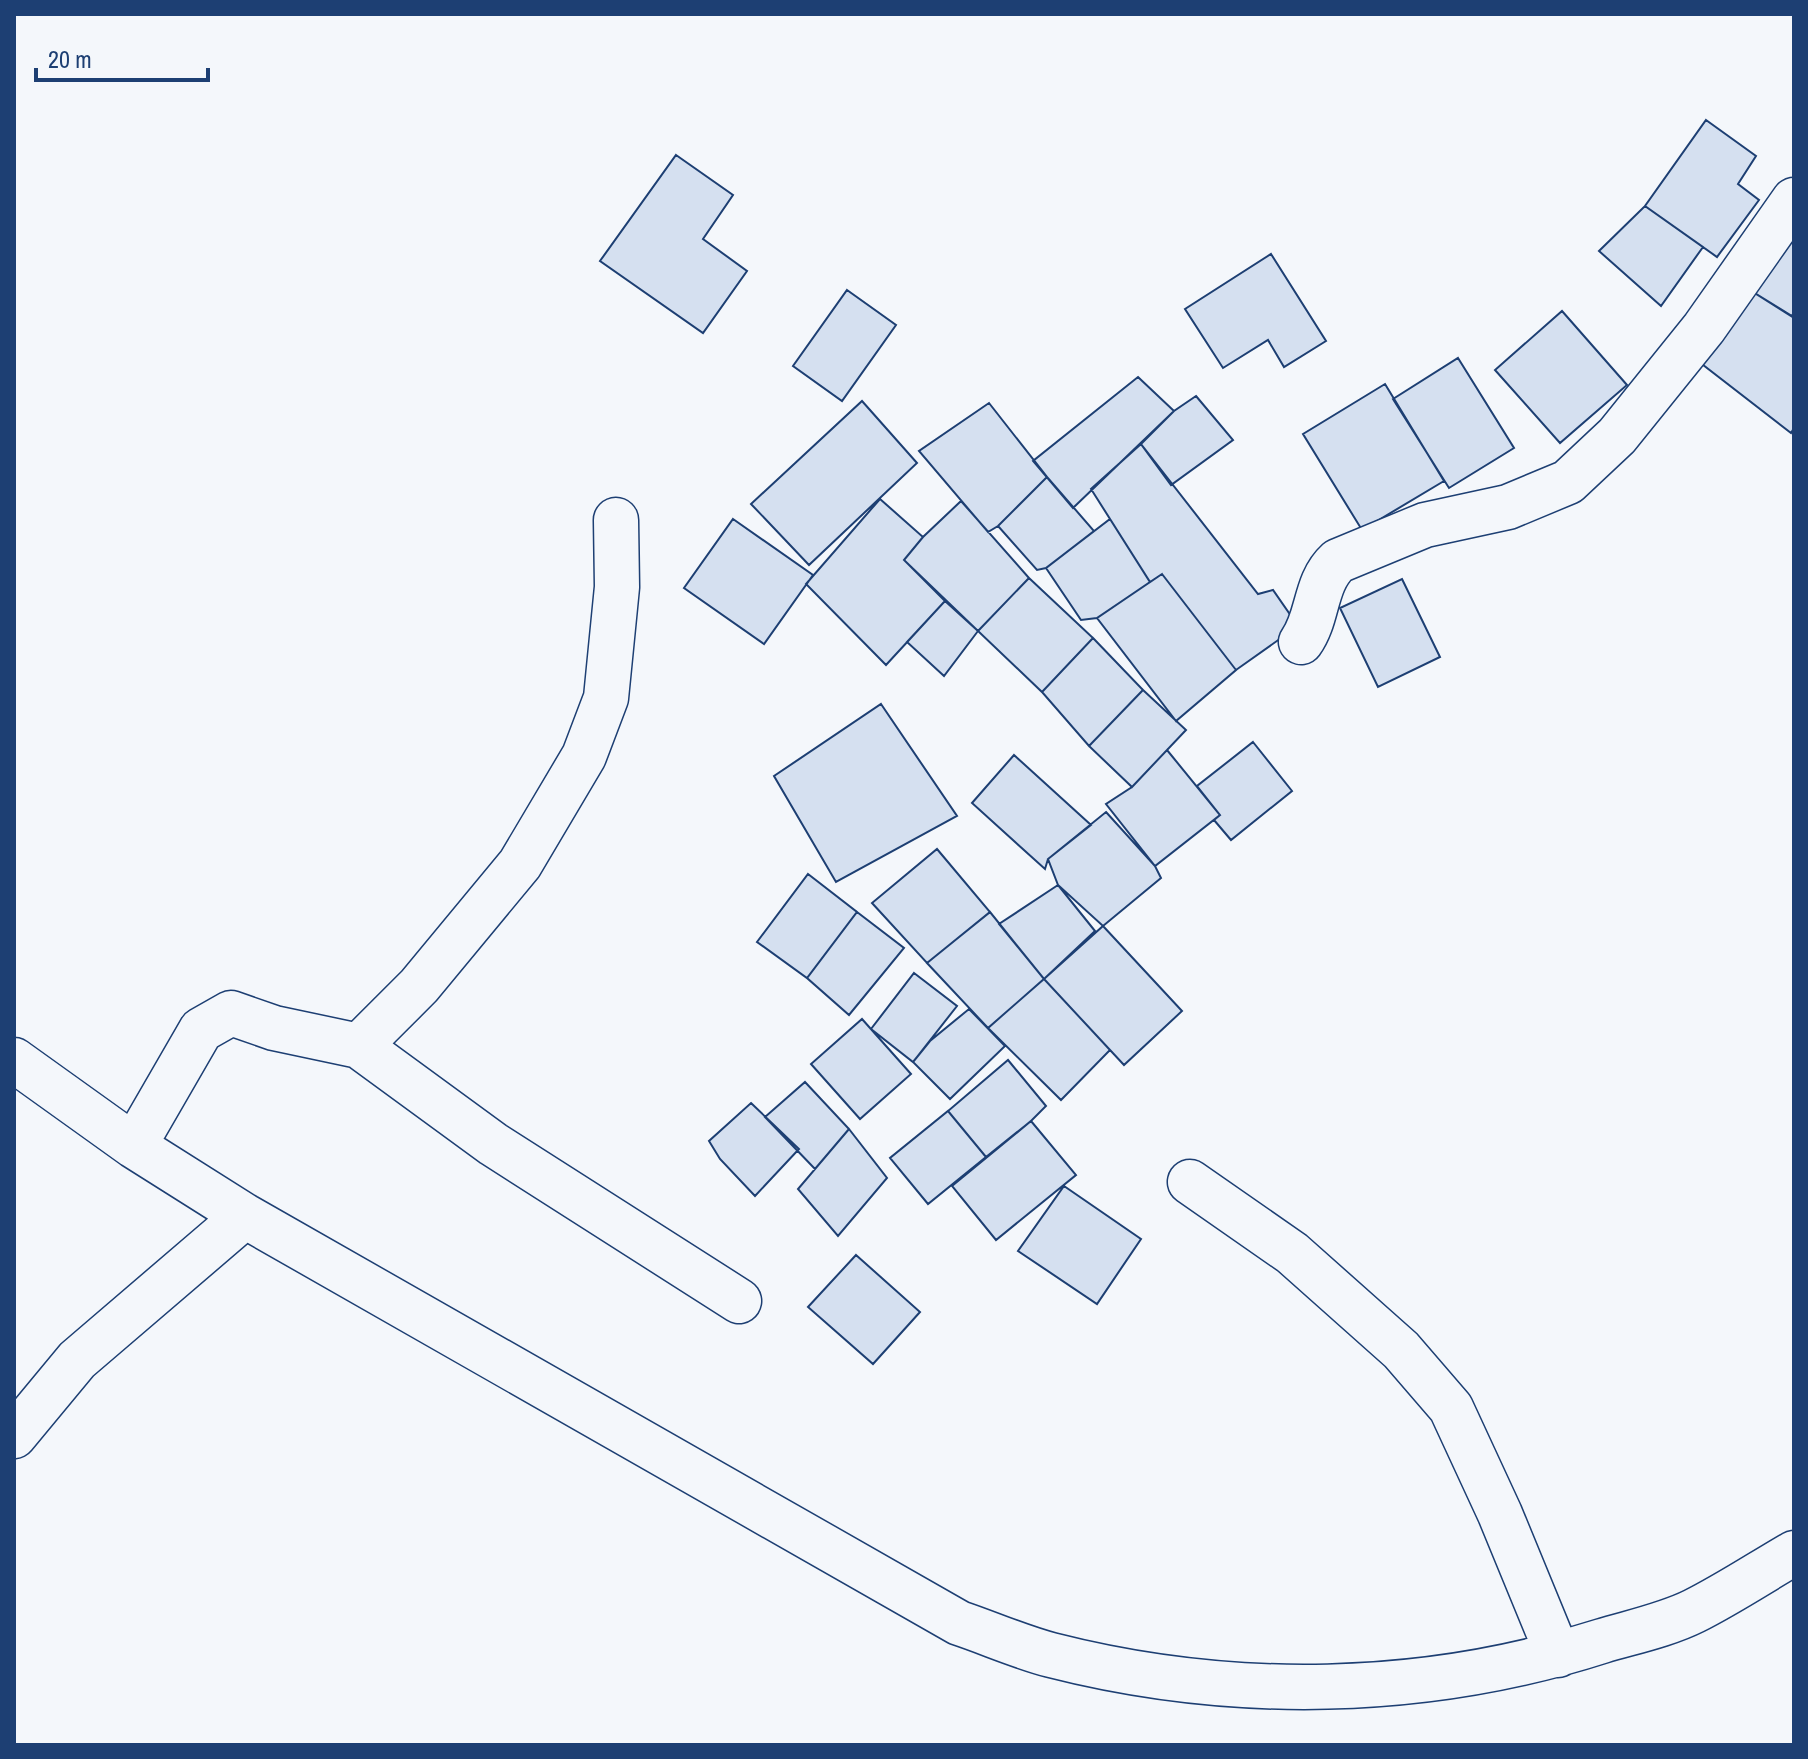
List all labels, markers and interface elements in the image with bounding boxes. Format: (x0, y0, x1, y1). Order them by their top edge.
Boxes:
scale bar (36, 32, 208, 82)
text: 20 m (48, 43, 92, 75)

